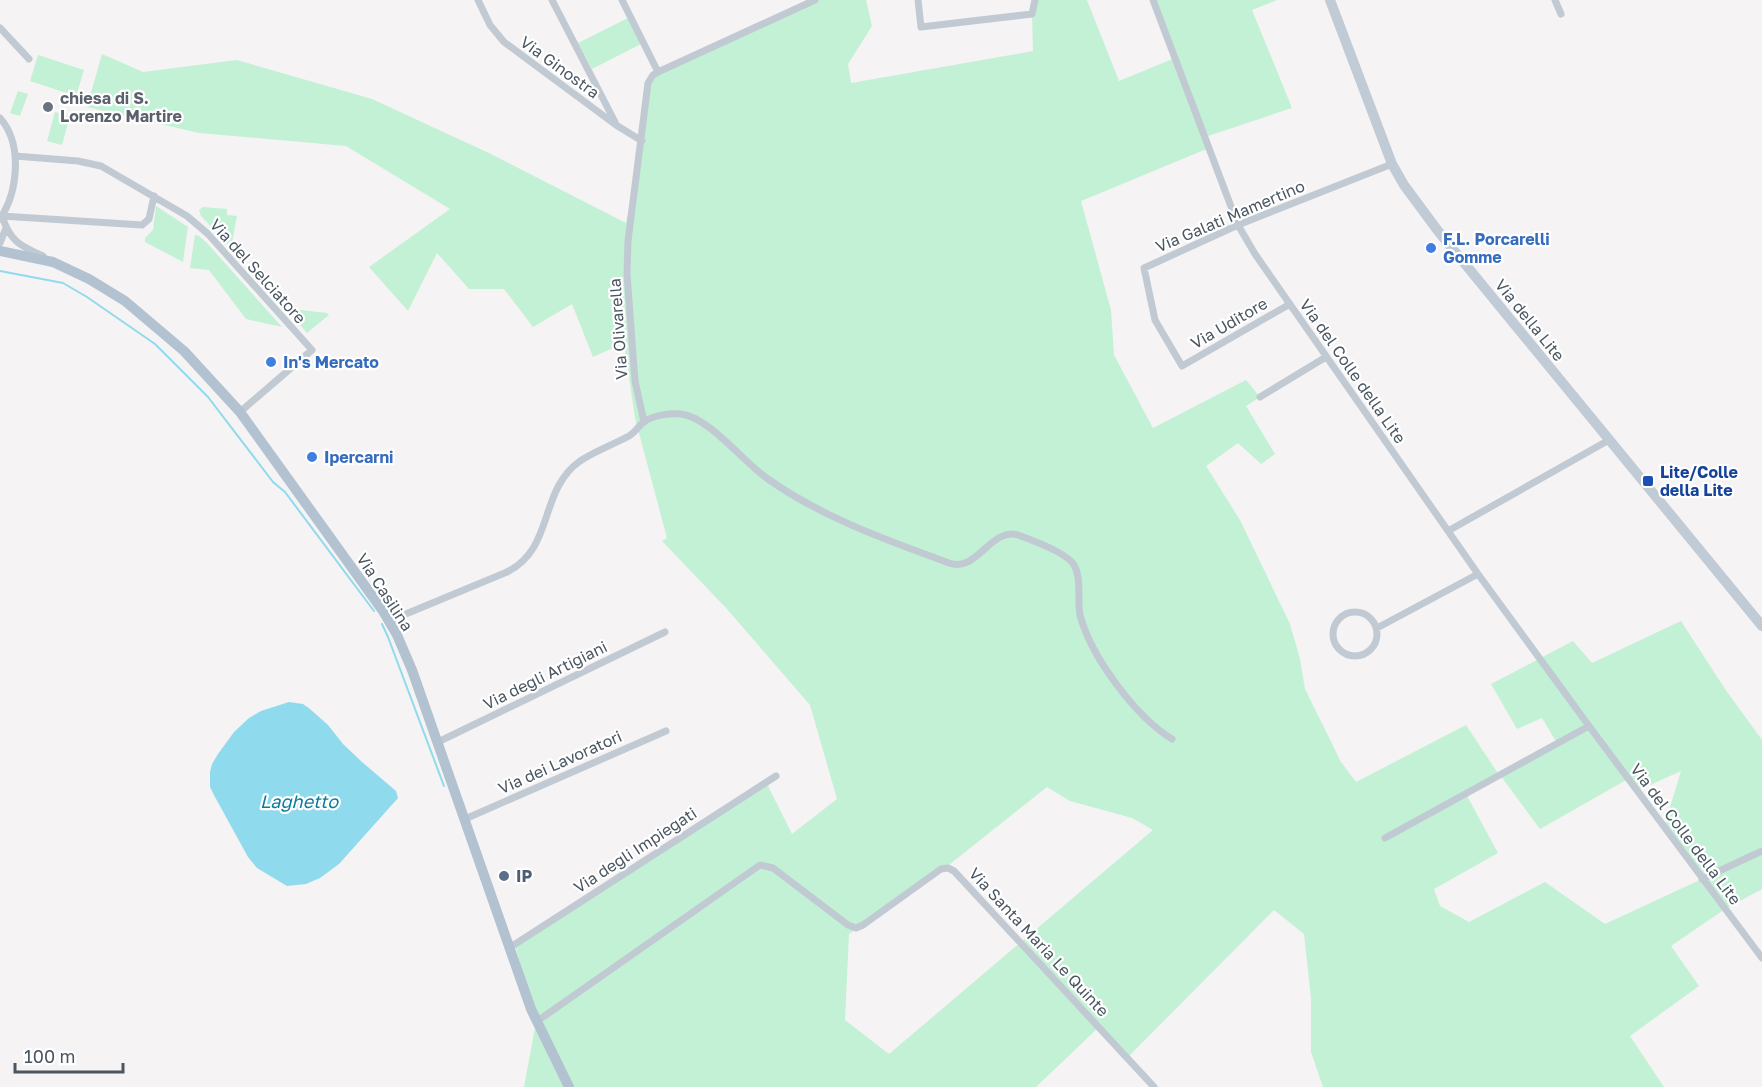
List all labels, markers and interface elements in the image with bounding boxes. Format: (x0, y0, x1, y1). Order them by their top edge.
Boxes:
street label: Via Ginostra (516, 32, 604, 102)
place label: chiesa di S. Lorenzo Martire (60, 88, 182, 126)
marker: chiesa di S. Lorenzo Martire (41, 100, 55, 114)
street label: Via Galati Mamertino (1152, 176, 1308, 256)
street label: Via del Selciatore (206, 215, 310, 327)
place label: F.L. Porcarelli Gomme (1443, 229, 1550, 267)
marker: F.L. Porcarelli Gomme (1424, 241, 1438, 255)
street label: Via della Lite (1491, 275, 1569, 365)
street label: Via Olivarella (604, 278, 632, 380)
street label: Via Uditore (1187, 293, 1271, 353)
street label: Via del Colle della Lite (1296, 295, 1410, 447)
place label: In's Mercato (283, 352, 379, 372)
marker: In's Mercato (264, 355, 278, 369)
place label: Ipercarni (324, 447, 394, 467)
marker: Ipercarni (305, 450, 319, 464)
place label: Lite/Colle della Lite (1660, 462, 1738, 500)
marker: Lite/Colle della Lite (1641, 474, 1655, 488)
street label: Via Casilina (352, 549, 418, 635)
street label: Via degli Artigiani (480, 636, 610, 714)
street label: Via dei Lavoratori (495, 726, 625, 798)
street label: Via del Colle della Lite (1626, 759, 1746, 909)
water label: Laghetto (260, 790, 339, 812)
street label: Via degli Impiegati (570, 803, 700, 897)
street label: Via Santa Maria Le Quinte (965, 863, 1113, 1021)
place label: IP (516, 866, 532, 886)
marker: IP (497, 869, 511, 883)
scale bar (15, 1036, 123, 1074)
text: 100 m (24, 1045, 75, 1067)

